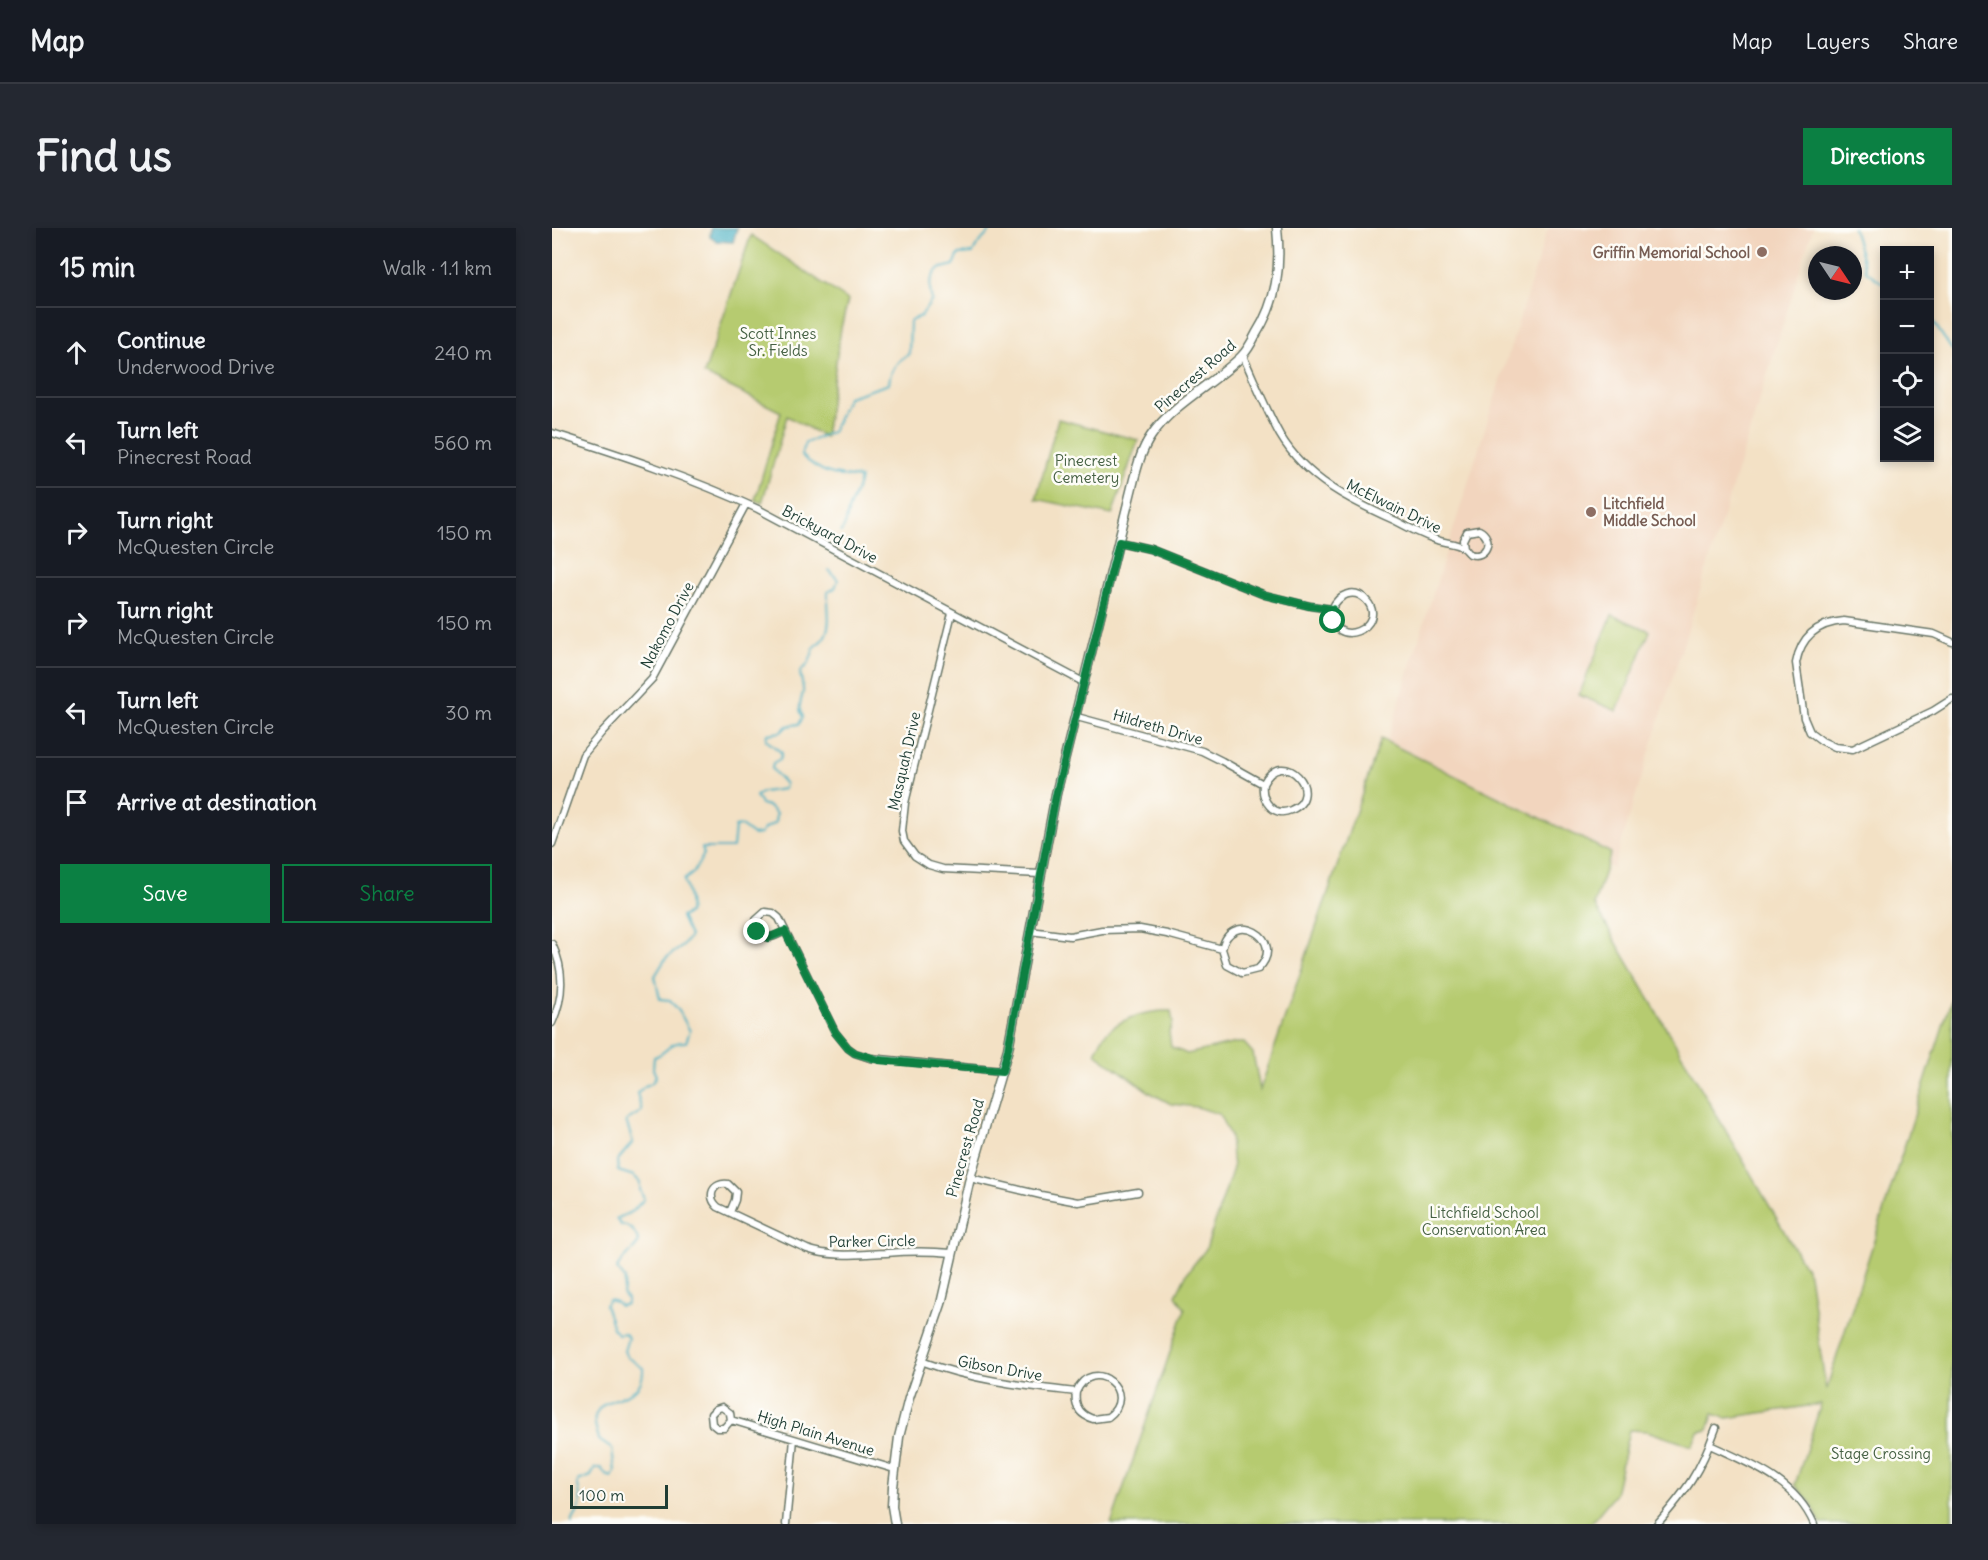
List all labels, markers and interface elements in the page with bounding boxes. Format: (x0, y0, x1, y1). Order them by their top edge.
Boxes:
text: Map (30, 23, 84, 59)
text: Map (1732, 28, 1772, 55)
text: Layers (1805, 28, 1870, 55)
text: Share (1903, 28, 1958, 55)
button: Directions (1803, 128, 1952, 185)
text: Find us (36, 130, 172, 182)
place label: Griffin Memorial School (1593, 243, 1750, 262)
marker: Griffin Memorial School (1755, 245, 1769, 259)
north arrow (1808, 246, 1862, 300)
map controls (1880, 246, 1934, 462)
button: + (1880, 246, 1934, 300)
text: 15 min (60, 251, 135, 284)
text: Walk · 1.1 km (383, 255, 492, 280)
button: − (1880, 300, 1934, 354)
park label: Scott Innes Sr. Fields (740, 324, 816, 360)
text: Continue (117, 326, 206, 354)
icon: ahead (60, 336, 93, 369)
street label: Pinecrest Road (1151, 336, 1240, 416)
text: 240 m (434, 340, 492, 365)
text: Underwood Drive (117, 354, 275, 379)
button: locate (1880, 354, 1934, 408)
button: layers (1880, 408, 1934, 462)
text: Turn left (117, 416, 198, 444)
icon: left (60, 426, 93, 459)
text: 560 m (434, 430, 492, 455)
text: Pinecrest Road (117, 444, 252, 469)
park label: Pinecrest Cemetery (1053, 451, 1119, 487)
street label: McElwain Drive (1343, 475, 1445, 537)
place label: Litchfield Middle School (1603, 494, 1696, 530)
street label: Brickyard Drive (779, 501, 881, 567)
marker: Litchfield Middle School (1584, 505, 1598, 519)
text: Turn right (117, 506, 213, 534)
icon: right (60, 516, 93, 549)
text: 150 m (437, 520, 492, 545)
text: McQuesten Circle (117, 534, 274, 559)
street label: Nakomo Drive (636, 578, 698, 672)
text: Turn right (117, 596, 213, 624)
icon: right (60, 606, 93, 639)
route start (1319, 607, 1345, 633)
text: 150 m (437, 610, 492, 635)
text: McQuesten Circle (117, 624, 274, 649)
text: Turn left (117, 686, 198, 714)
icon: left (60, 696, 93, 729)
text: 30 m (445, 700, 492, 725)
street label: Hildreth Drive (1111, 705, 1205, 749)
street label: Masquah Drive (883, 710, 925, 812)
text: McQuesten Circle (117, 714, 274, 739)
icon: arrive (60, 786, 93, 819)
text: Arrive at destination (117, 788, 317, 816)
button: Save (60, 864, 270, 923)
button: Share (282, 864, 492, 923)
route end (743, 918, 769, 944)
street label: Pinecrest Road (942, 1097, 988, 1199)
park label: Litchfield School Conservation Area (1422, 1203, 1547, 1239)
street label: Parker Circle (828, 1231, 916, 1251)
street label: Gibson Drive (956, 1351, 1044, 1385)
street label: High Plain Avenue (755, 1406, 877, 1460)
park label: Stage Crossing (1831, 1444, 1931, 1463)
scale bar (570, 1482, 668, 1510)
text: 100 m (579, 1485, 624, 1505)

